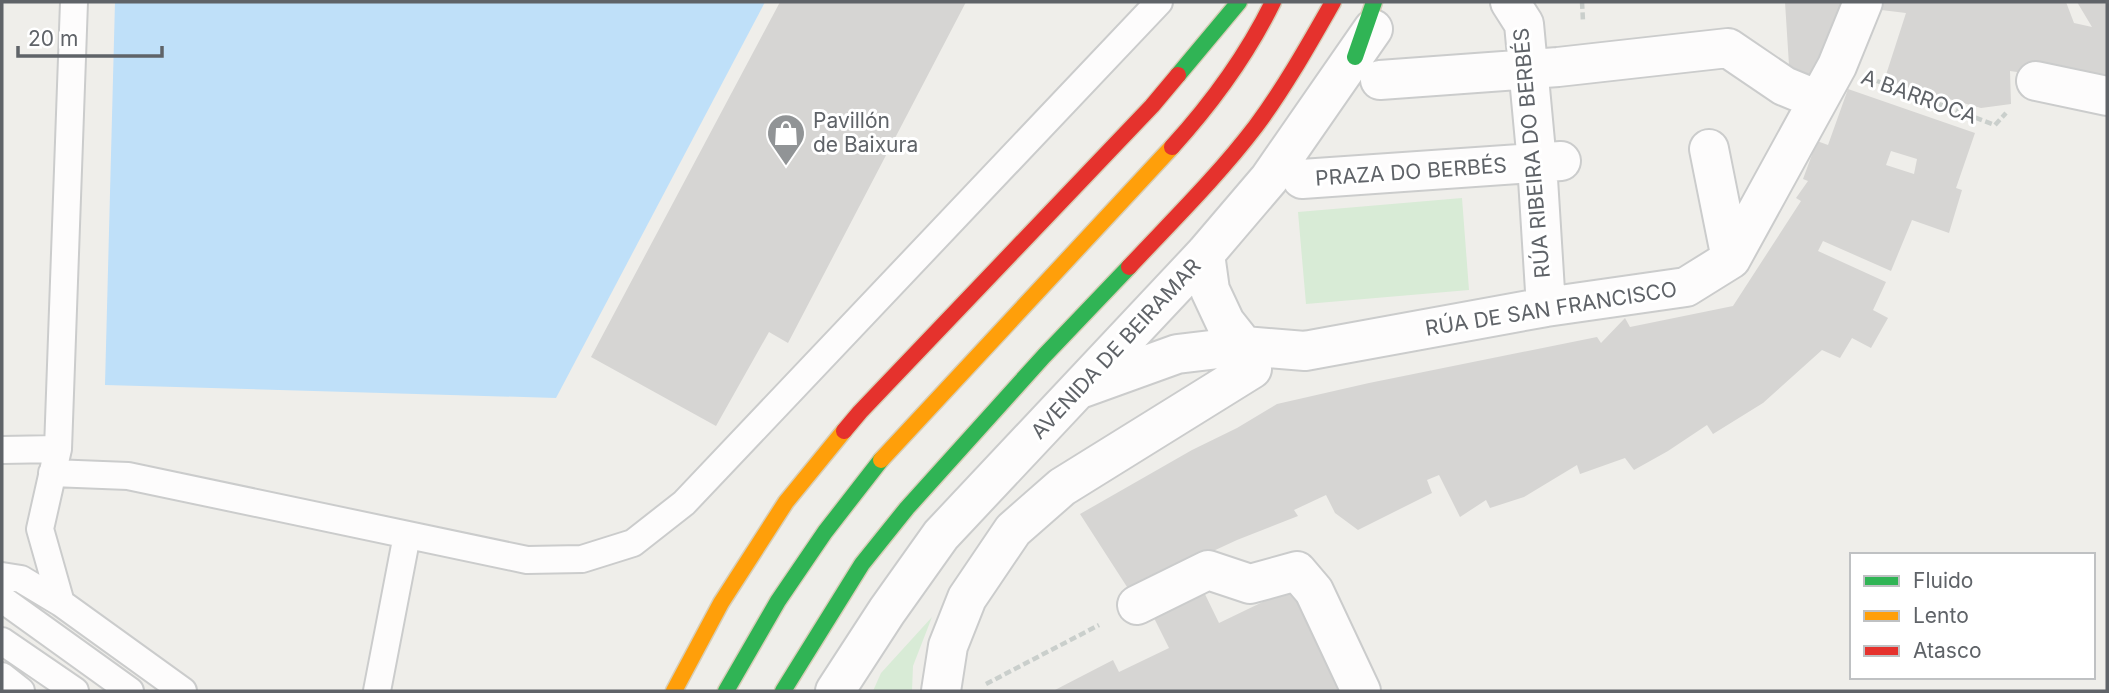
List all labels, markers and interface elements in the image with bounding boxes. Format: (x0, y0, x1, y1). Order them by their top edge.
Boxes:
scale bar (18, 14, 161, 58)
text: 20 m (28, 26, 78, 51)
street label: RÚA RIBEIRA DO BERBÉS (1507, 27, 1555, 279)
street label: A BARROCA (1858, 64, 1980, 129)
place label: Pavillón de Baixura (813, 108, 918, 157)
shop icon: Pavillón de Baixura (765, 112, 807, 167)
street label: PRAZA DO BERBÉS (1314, 151, 1508, 191)
street label: AVENIDA DE BEIRAMAR (1026, 253, 1206, 444)
street label: RÚA DE SAN FRANCISCO (1423, 275, 1679, 341)
legend (1850, 553, 2095, 679)
text: Fluido (1913, 568, 1973, 593)
text: Lento (1913, 603, 1969, 628)
text: Atasco (1913, 638, 1982, 663)

